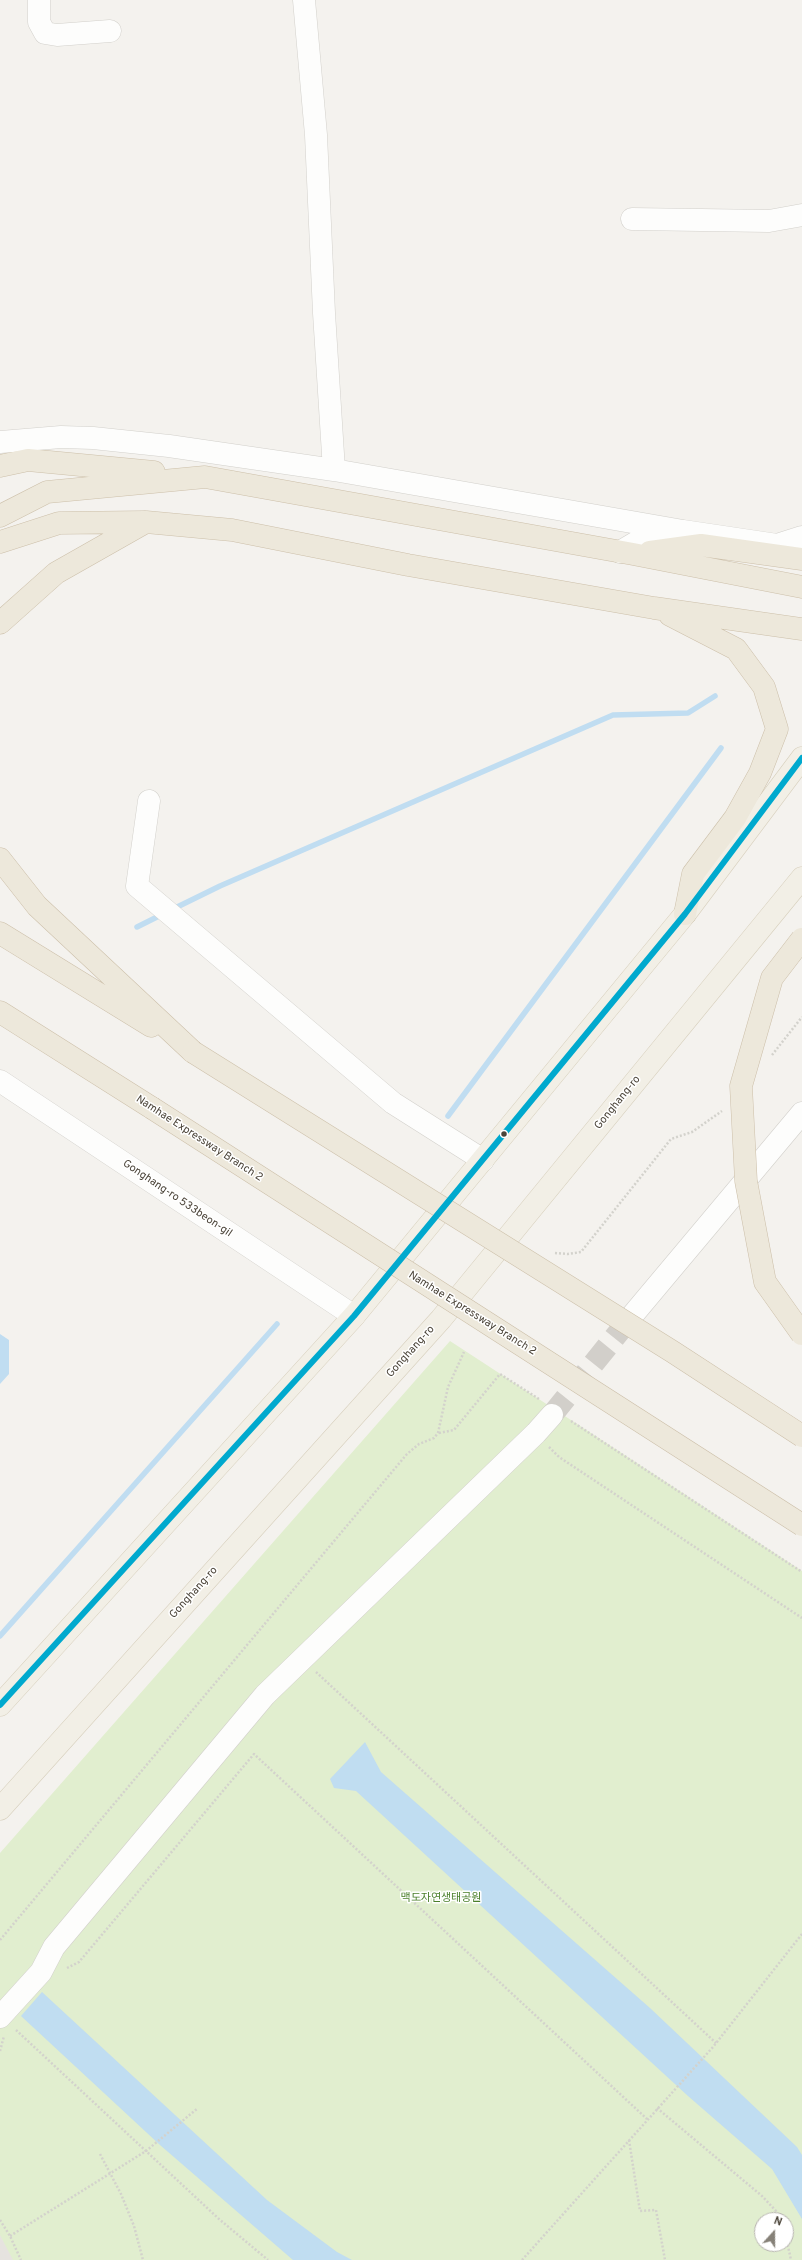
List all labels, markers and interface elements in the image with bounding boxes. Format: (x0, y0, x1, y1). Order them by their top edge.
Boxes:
street label: Gonghang-ro (592, 1073, 644, 1133)
street label: Namhae Expressway Branch 2 (133, 1093, 265, 1185)
unlabelled marker (499, 1129, 509, 1139)
street label: Gonghang-ro 533beon-gil (120, 1157, 234, 1241)
street label: Namhae Expressway Branch 2 (406, 1269, 538, 1359)
street label: Gonghang-ro (384, 1323, 438, 1381)
street label: Gonghang-ro (167, 1564, 221, 1622)
park label: 맥도자연생태공원 (401, 1892, 481, 1906)
north arrow (754, 2212, 794, 2252)
text: N (772, 2214, 784, 2230)

